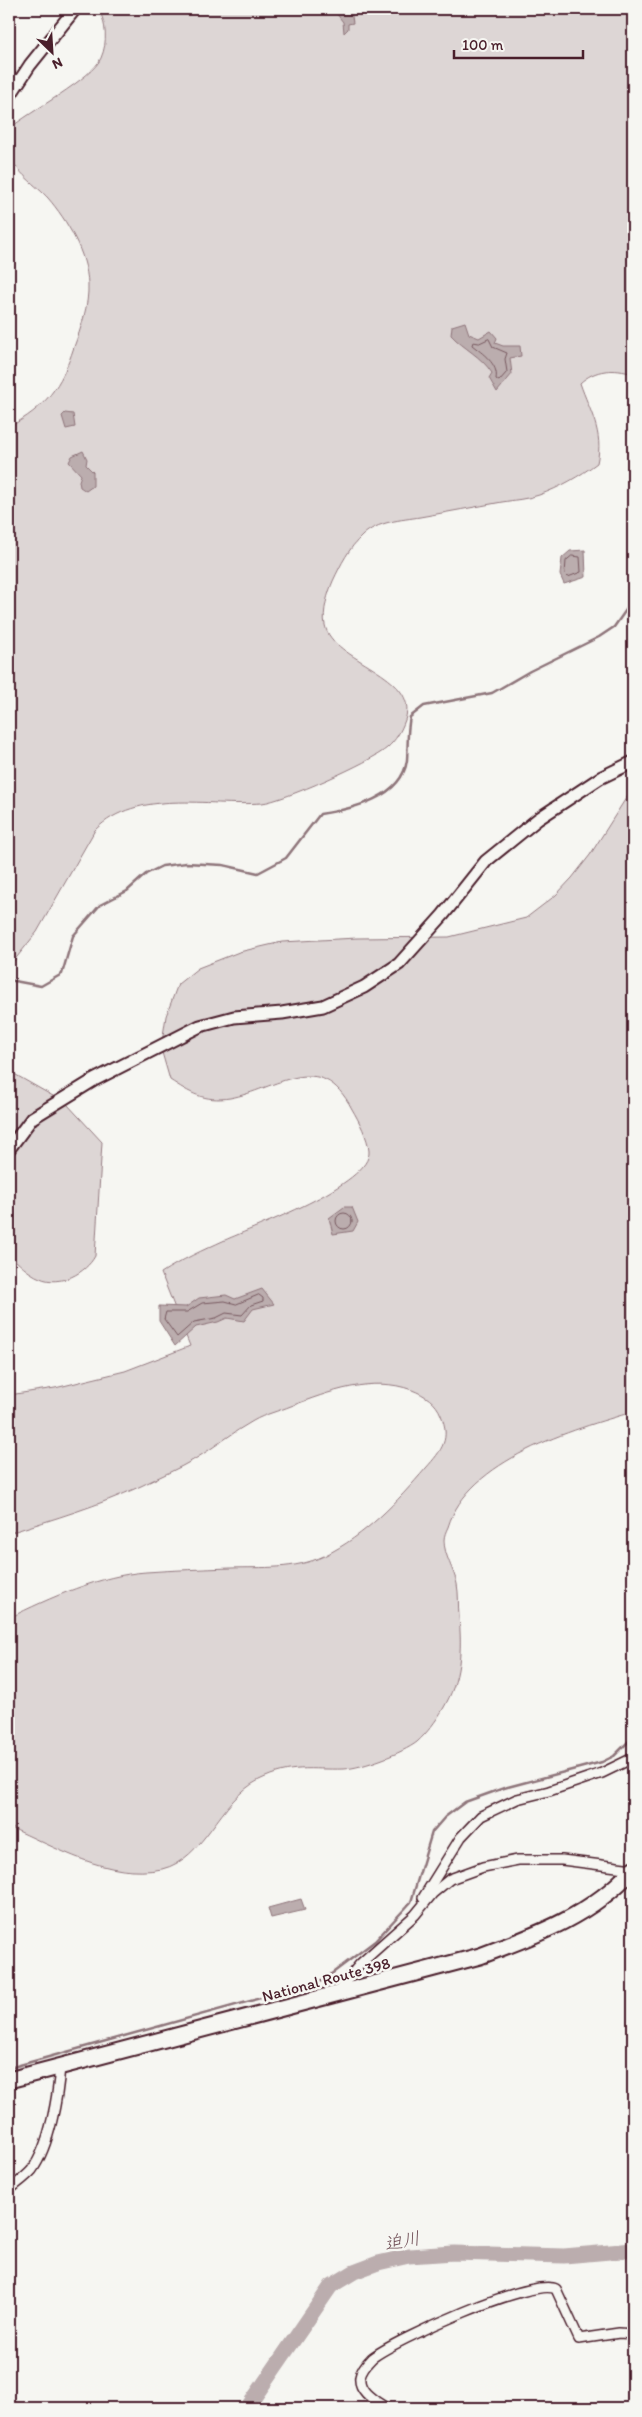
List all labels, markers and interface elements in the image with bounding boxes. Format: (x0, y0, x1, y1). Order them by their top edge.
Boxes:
north arrow (28, 28, 78, 78)
scale bar (454, 28, 583, 60)
text: 100 m (462, 36, 504, 54)
text: N (49, 54, 65, 73)
street label: National Route 398 (260, 1953, 393, 2006)
water label: 迫川 (382, 2227, 422, 2255)

